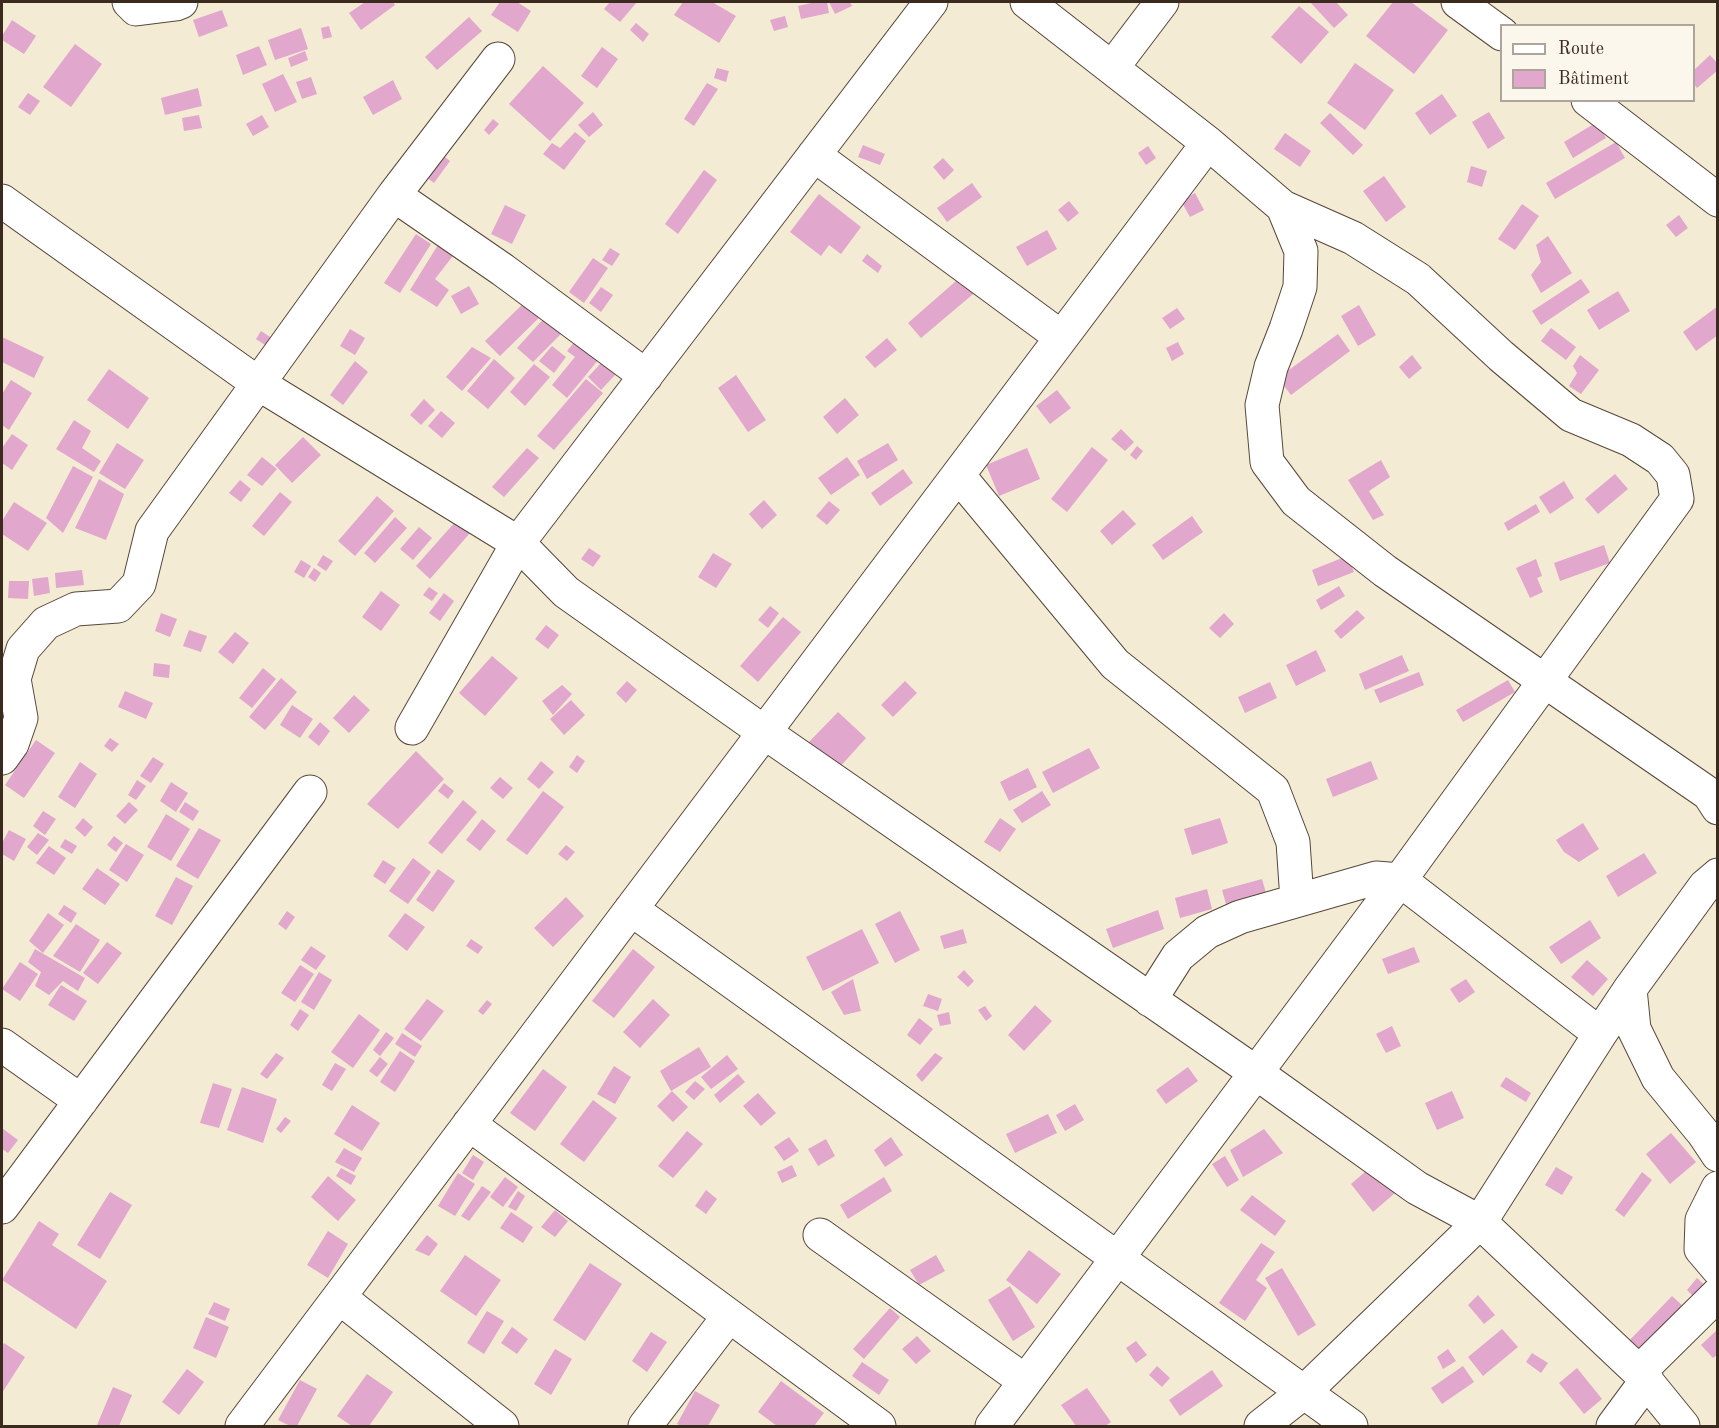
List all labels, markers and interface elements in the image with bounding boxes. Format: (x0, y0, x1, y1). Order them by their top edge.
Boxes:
legend (1500, 24, 1695, 102)
text: Route (1558, 40, 1604, 58)
text: Bâtiment (1558, 70, 1629, 88)

